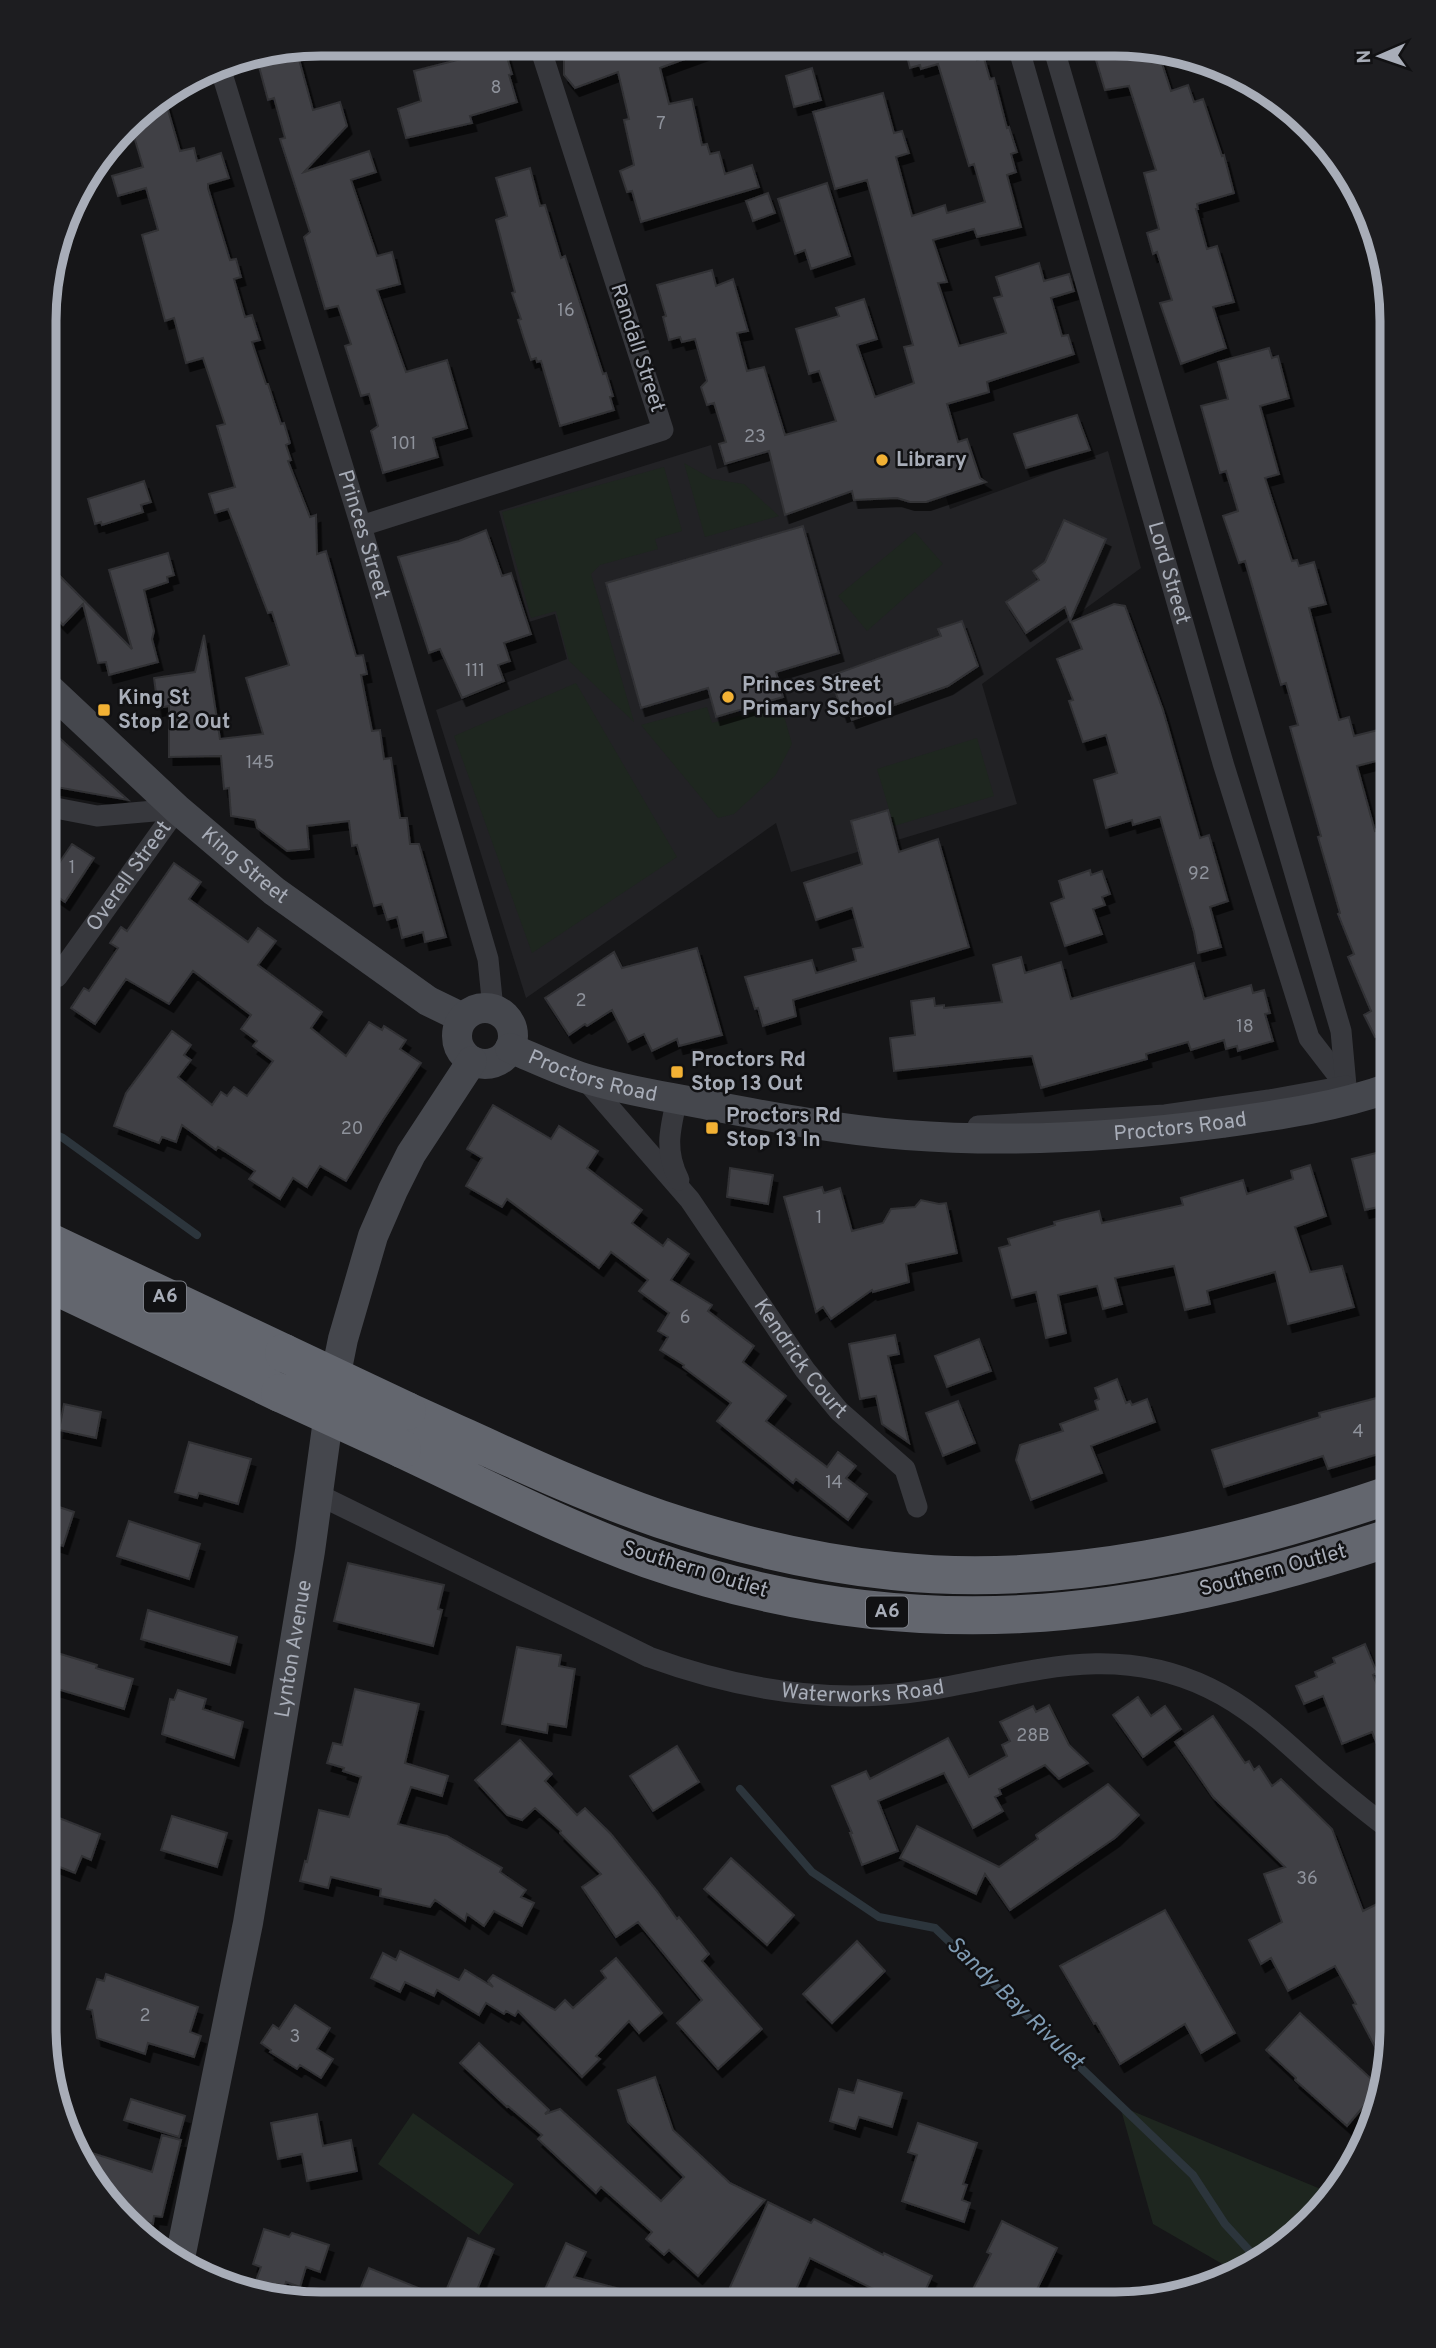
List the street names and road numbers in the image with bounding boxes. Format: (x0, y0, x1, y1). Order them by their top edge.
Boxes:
street label: Randall Street (603, 280, 671, 416)
street label: Princes Street (331, 467, 395, 602)
street label: Lord Street (1141, 518, 1196, 627)
street label: Overell Street (80, 815, 178, 937)
street label: King Street (195, 821, 293, 910)
street label: Proctors Road (524, 1044, 660, 1109)
street label: Proctors Road (1113, 1106, 1249, 1148)
road number: A6 (144, 1282, 186, 1312)
street label: Kendrick Court (747, 1294, 853, 1425)
street label: Southern Outlet (619, 1535, 771, 1605)
street label: Southern Outlet (1197, 1538, 1349, 1604)
street label: Lynton Avenue (269, 1578, 318, 1720)
road number: A6 (866, 1596, 908, 1628)
street label: Waterworks Road (779, 1674, 946, 1709)

